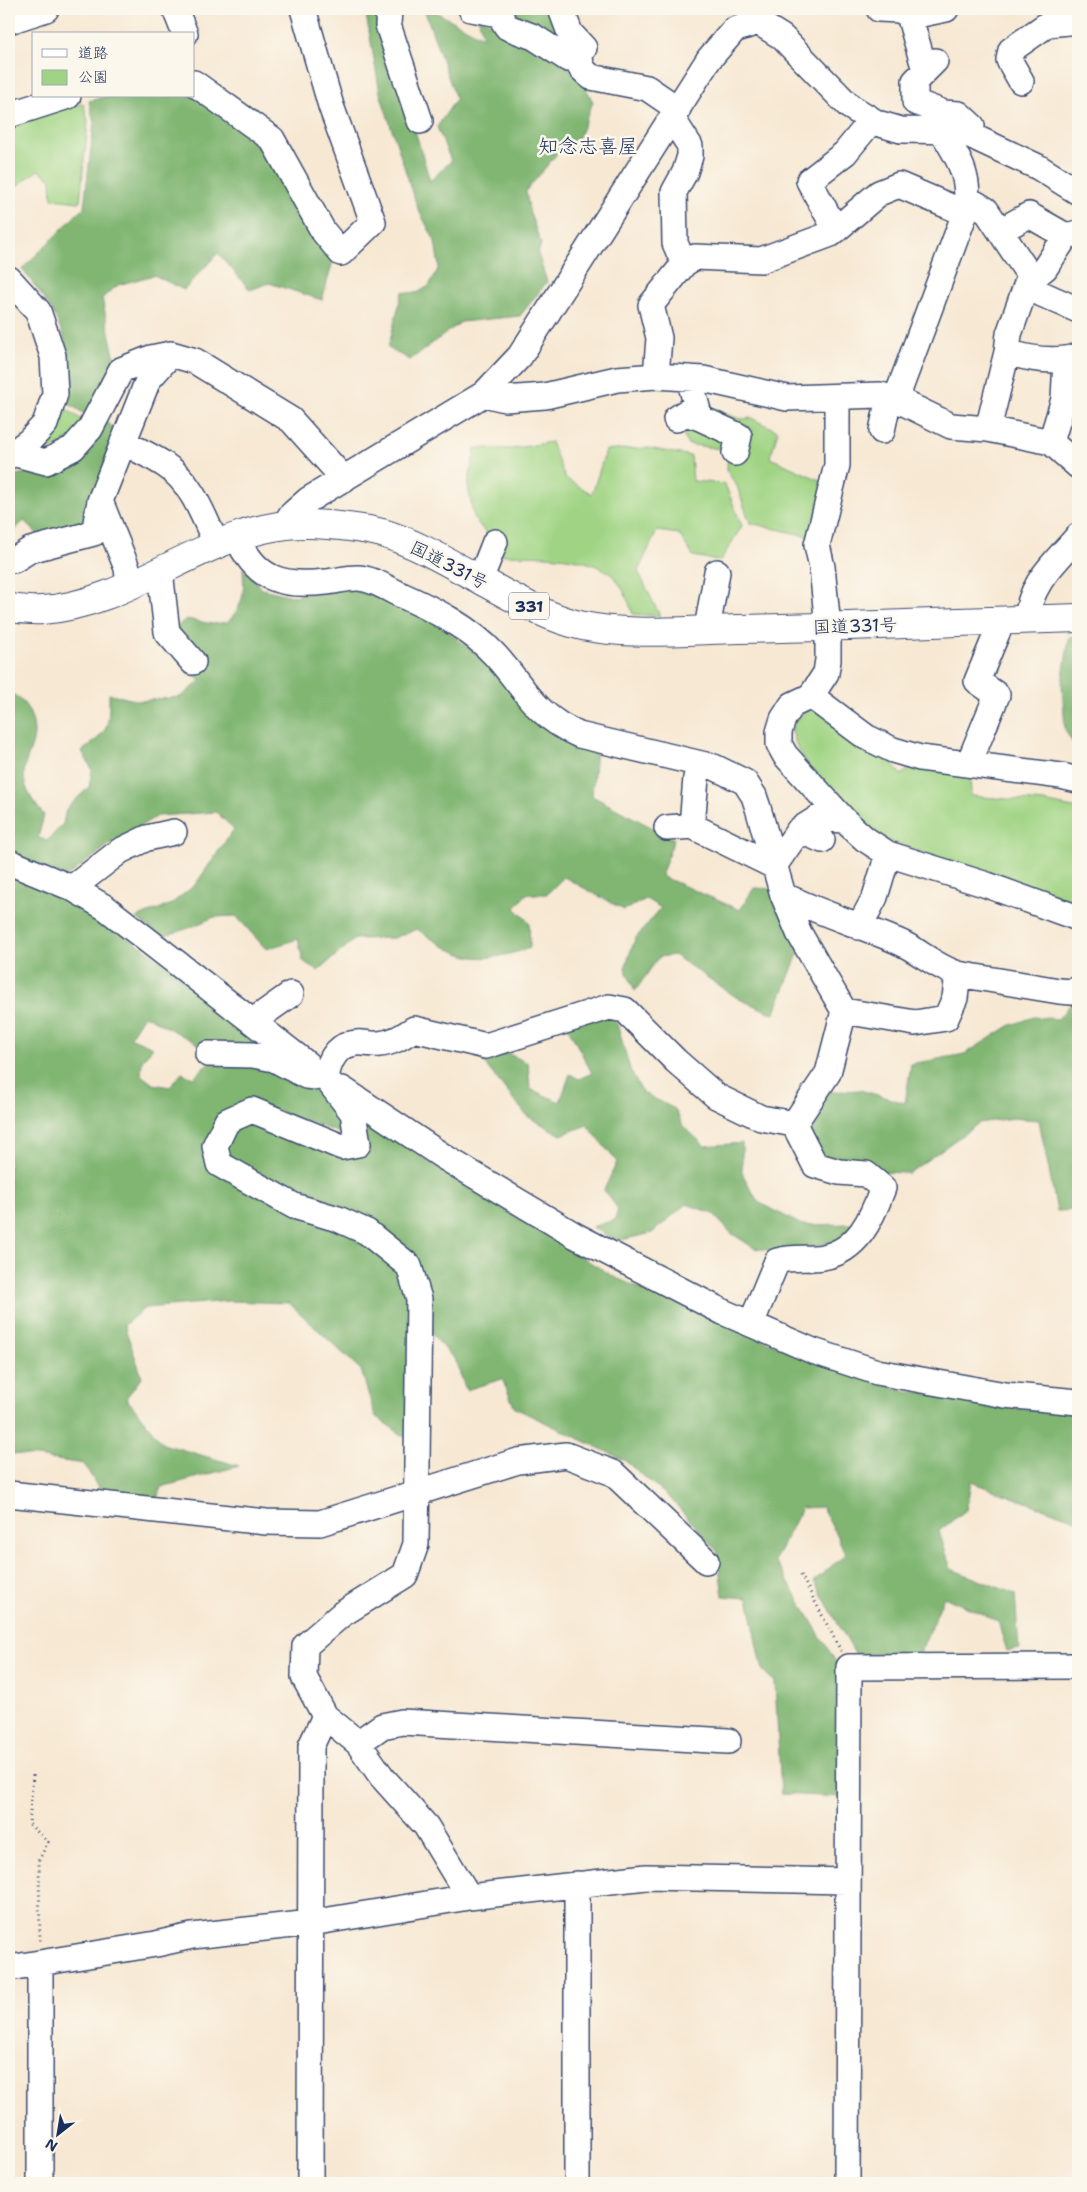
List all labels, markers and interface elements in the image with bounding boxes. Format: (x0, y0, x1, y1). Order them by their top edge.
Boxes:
legend (32, 32, 195, 98)
text: 道路 (78, 43, 108, 63)
text: 公園 (78, 67, 108, 87)
district label: 知念志喜屋 (538, 133, 638, 159)
street label: 国道331号 (406, 535, 492, 595)
road number: 331 (509, 592, 549, 620)
street label: 国道331号 (812, 613, 898, 639)
north arrow (32, 2110, 82, 2160)
text: N (42, 2135, 61, 2156)

